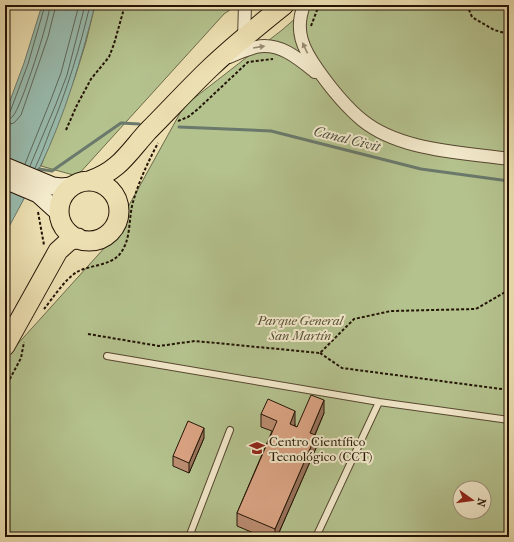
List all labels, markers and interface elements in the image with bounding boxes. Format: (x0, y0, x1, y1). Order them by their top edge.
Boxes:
one-way arrow (302, 42, 308, 53)
one-way arrow (252, 44, 265, 50)
water label: Canal Civit (312, 123, 383, 156)
park label: Parque General San Martín (256, 313, 345, 343)
place label: Centro Científico Tecnológico (CCT) (269, 434, 372, 464)
school or university icon: Centro Científico Tecnológico (CCT) (248, 439, 266, 457)
north arrow (452, 480, 492, 520)
text: N (474, 497, 489, 509)

